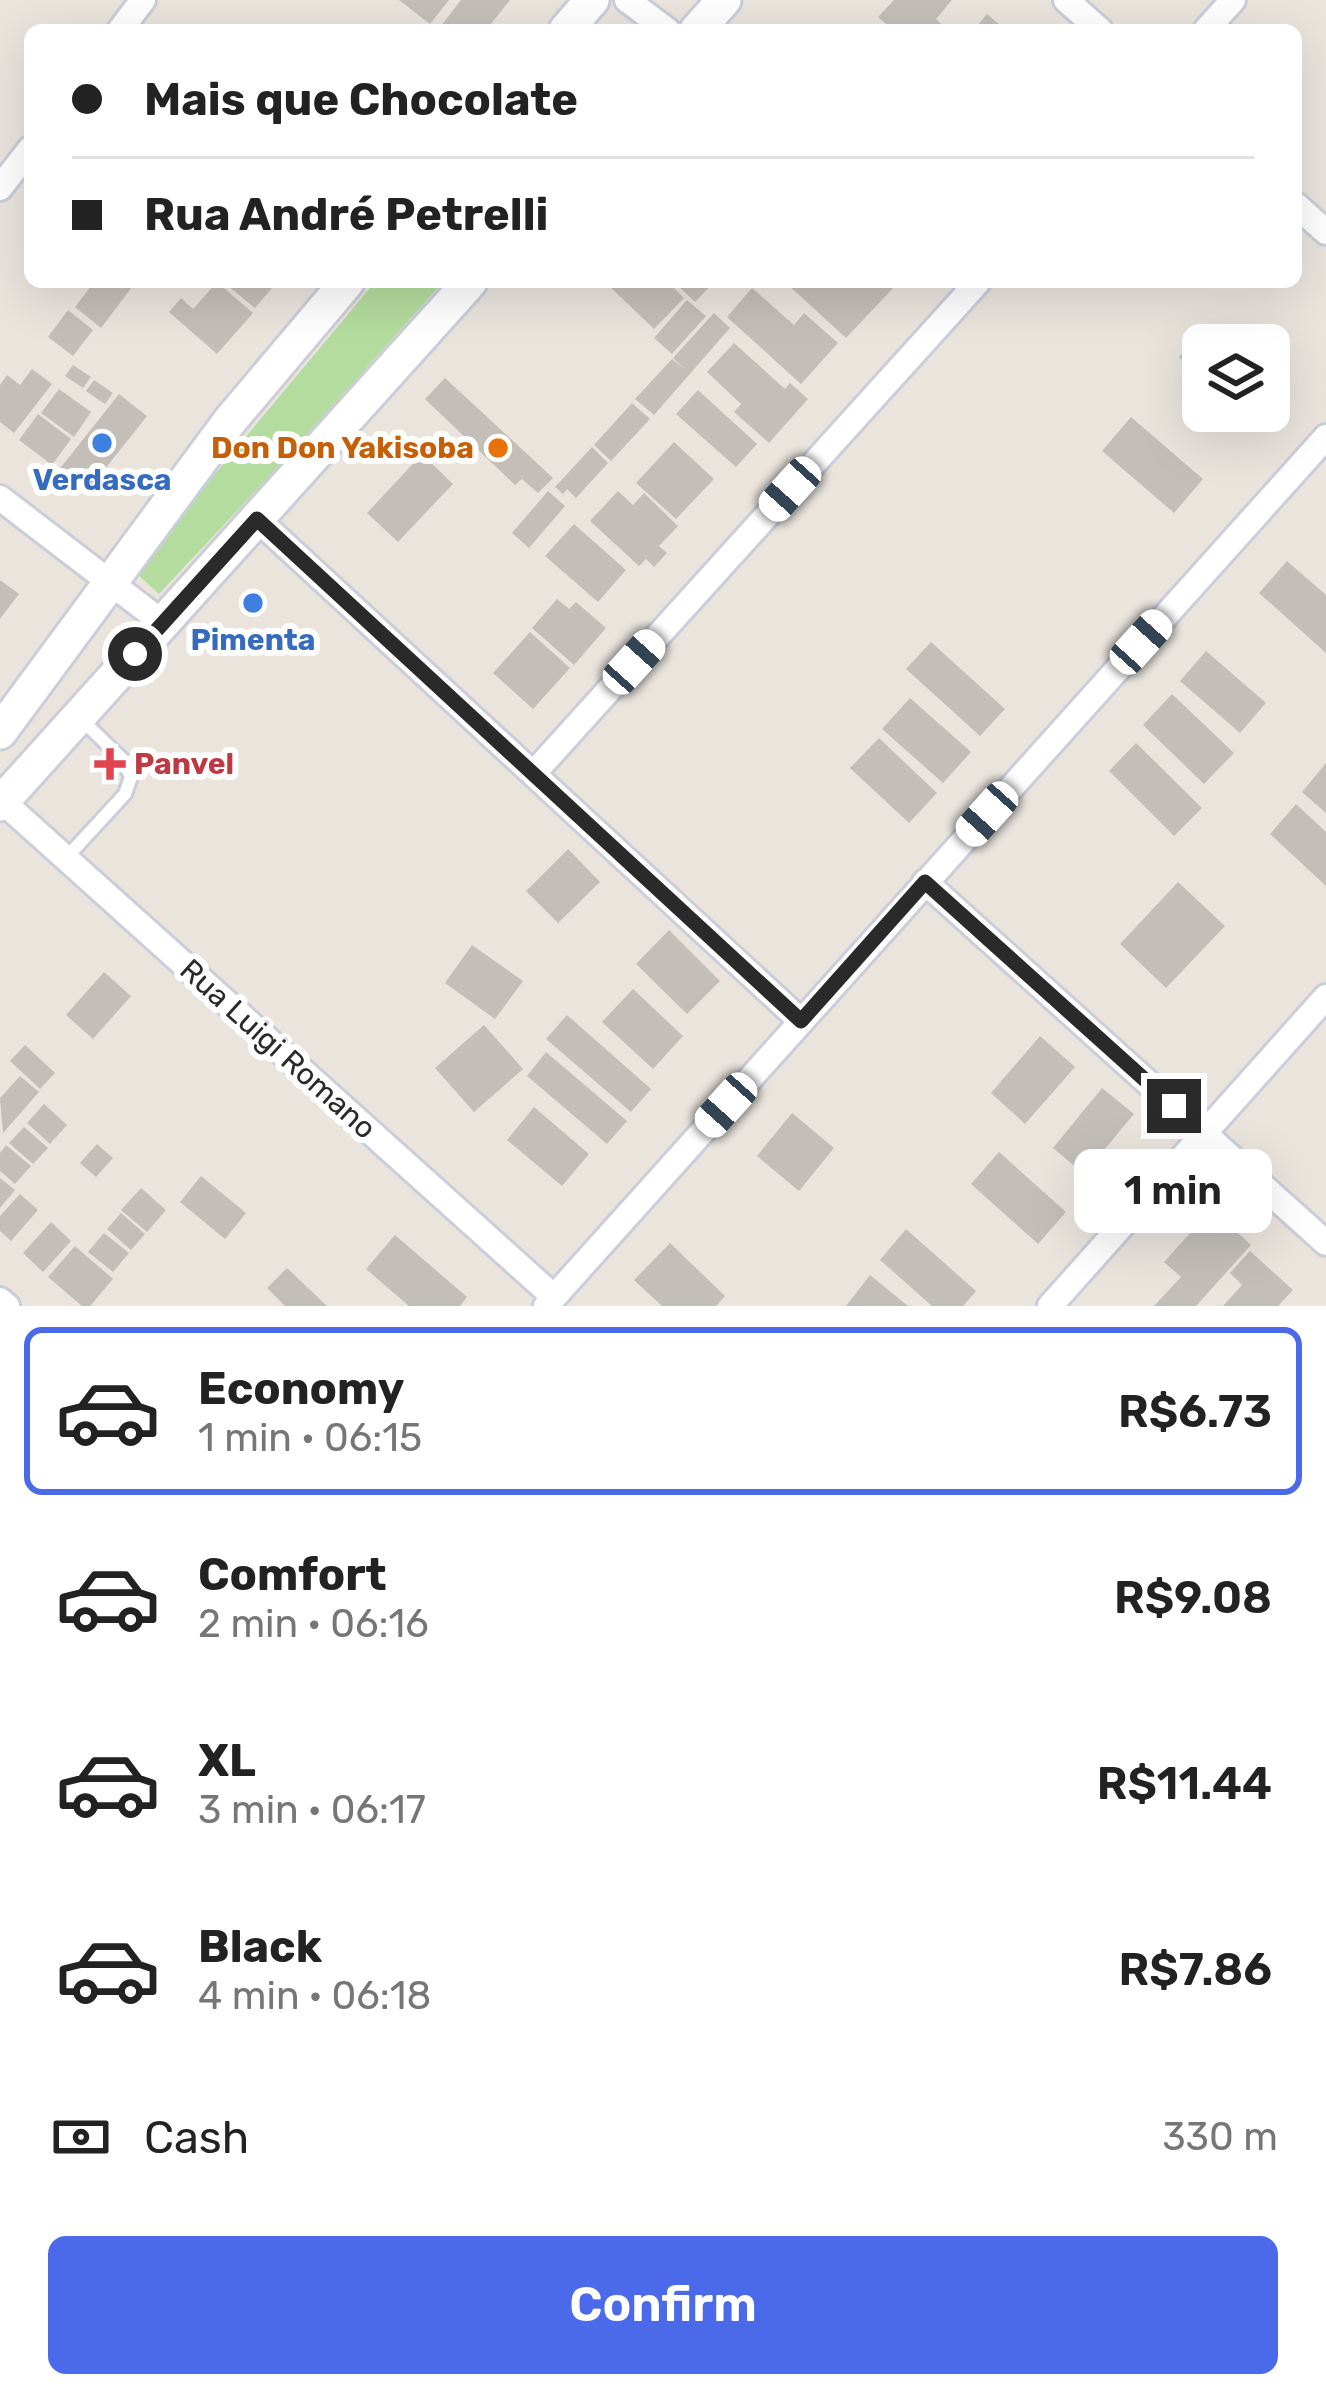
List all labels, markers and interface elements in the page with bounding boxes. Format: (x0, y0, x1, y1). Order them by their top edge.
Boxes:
text: Mais que Chocolate (144, 73, 578, 126)
text: Rua André Petrelli (144, 188, 548, 241)
map controls (1182, 324, 1290, 432)
button: layers (1182, 324, 1290, 432)
marker: Verdasca (89, 430, 115, 456)
place label: Don Don Yakisoba (211, 430, 474, 466)
marker: Don Don Yakisoba (485, 435, 511, 461)
car (753, 450, 827, 528)
place label: Verdasca (32, 462, 172, 498)
marker: Pimenta (240, 590, 266, 616)
car (1104, 603, 1178, 681)
place label: Pimenta (191, 622, 316, 658)
car (597, 623, 671, 701)
route start (108, 627, 162, 681)
place label: Panvel (134, 746, 234, 782)
marker: Panvel (97, 751, 123, 777)
car (950, 775, 1024, 853)
street label: Rua Luigi Romano (173, 952, 383, 1146)
car (689, 1066, 763, 1144)
route end (1147, 1079, 1201, 1133)
callout: 1 min (1075, 1148, 1273, 1232)
text: 1 min (1124, 1168, 1222, 1214)
icon: car (54, 1357, 162, 1465)
text: Economy (198, 1362, 404, 1415)
text: R$6.73 (1118, 1385, 1272, 1438)
text: 1 min · 06:15 (198, 1415, 422, 1461)
icon: car (54, 1543, 162, 1651)
text: Comfort (198, 1548, 387, 1601)
text: R$9.08 (1114, 1571, 1272, 1624)
text: 2 min · 06:16 (198, 1601, 429, 1647)
icon: car (54, 1729, 162, 1837)
text: XL (198, 1734, 256, 1787)
text: R$11.44 (1097, 1757, 1272, 1810)
text: 3 min · 06:17 (198, 1787, 426, 1833)
icon: car (54, 1915, 162, 2023)
text: Black (198, 1920, 322, 1973)
text: R$7.86 (1119, 1943, 1272, 1996)
text: 4 min · 06:18 (198, 1973, 431, 2019)
icon: cash (48, 2104, 114, 2170)
text: Cash (144, 2111, 249, 2164)
text: 330 m (1162, 2114, 1278, 2160)
button: Confirm (48, 2236, 1278, 2374)

